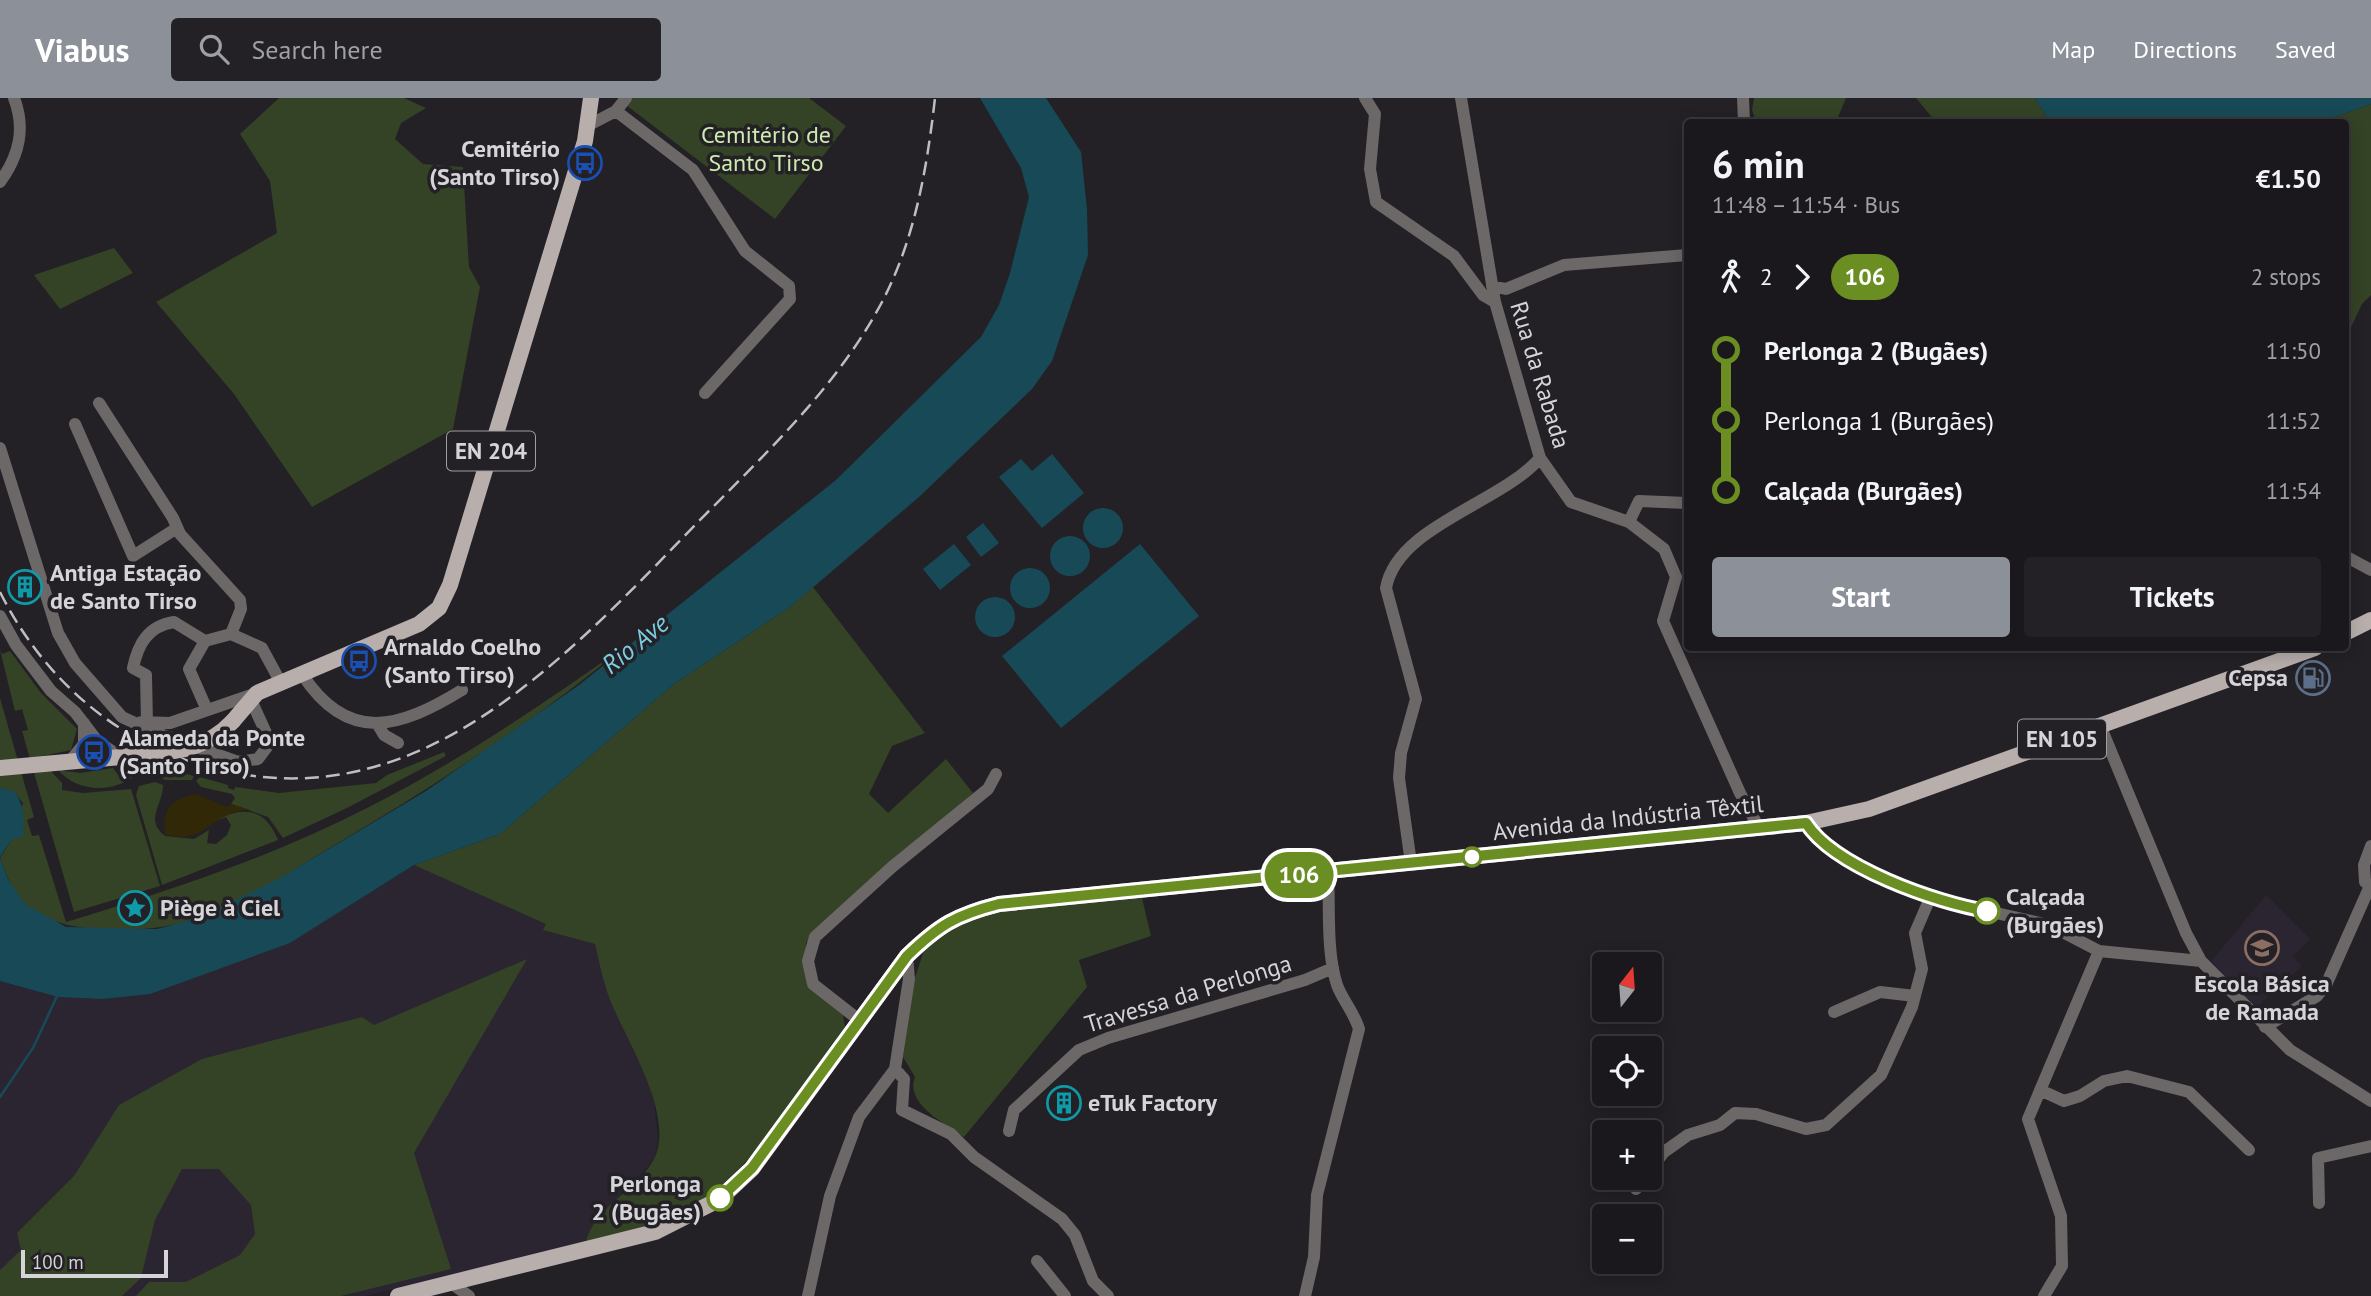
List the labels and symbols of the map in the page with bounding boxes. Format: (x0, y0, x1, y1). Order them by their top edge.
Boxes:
park label: Cemitério de Santo Tirso (701, 119, 831, 178)
place label: Cemitério (Santo Tirso) (429, 133, 560, 192)
bus stop icon: Cemitério (Santo Tirso) (566, 144, 604, 182)
street label: Rua da Rabada (1503, 298, 1578, 452)
road number: EN 204 (447, 432, 535, 470)
place label: Antiga Estação de Santo Tirso (50, 557, 202, 616)
building icon: Antiga Estação de Santo Tirso (6, 568, 44, 606)
water label: Rio Ave (594, 607, 675, 681)
place label: Arnaldo Coelho (Santo Tirso) (384, 631, 541, 690)
bus stop icon: Arnaldo Coelho (Santo Tirso) (340, 642, 378, 680)
fuel station icon: Cepsa (2294, 659, 2332, 697)
place label: Cepsa (2228, 662, 2288, 693)
road number: EN 105 (2018, 720, 2106, 758)
place label: Alameda da Ponte (Santo Tirso) (119, 722, 305, 781)
bus stop icon: Alameda da Ponte (Santo Tirso) (75, 733, 113, 771)
street label: Avenida da Indústria Têxtil (1491, 788, 1765, 847)
unlabelled marker (1462, 847, 1482, 867)
line badge: 106 (1259, 852, 1339, 898)
place label: Calçada (Burgães) (2006, 881, 2104, 940)
place icon: Piège à Ciel (116, 889, 154, 927)
place label: Piège à Ciel (160, 892, 281, 923)
marker: Calçada (Burgães) (1974, 898, 2000, 924)
school or university icon: Escola Básica de Ramada (2243, 929, 2281, 967)
street label: Travessa da Perlonga (1081, 947, 1295, 1040)
north arrow (1592, 952, 1662, 1022)
place label: Escola Básica de Ramada (2194, 968, 2330, 1027)
building icon: eTuk Factory (1045, 1084, 1083, 1122)
place label: eTuk Factory (1088, 1087, 1217, 1118)
place label: Perlonga 2 (Bugães) (591, 1168, 701, 1227)
marker: Perlonga 2 (Bugães) (707, 1185, 733, 1211)
scale bar (21, 1247, 168, 1279)

